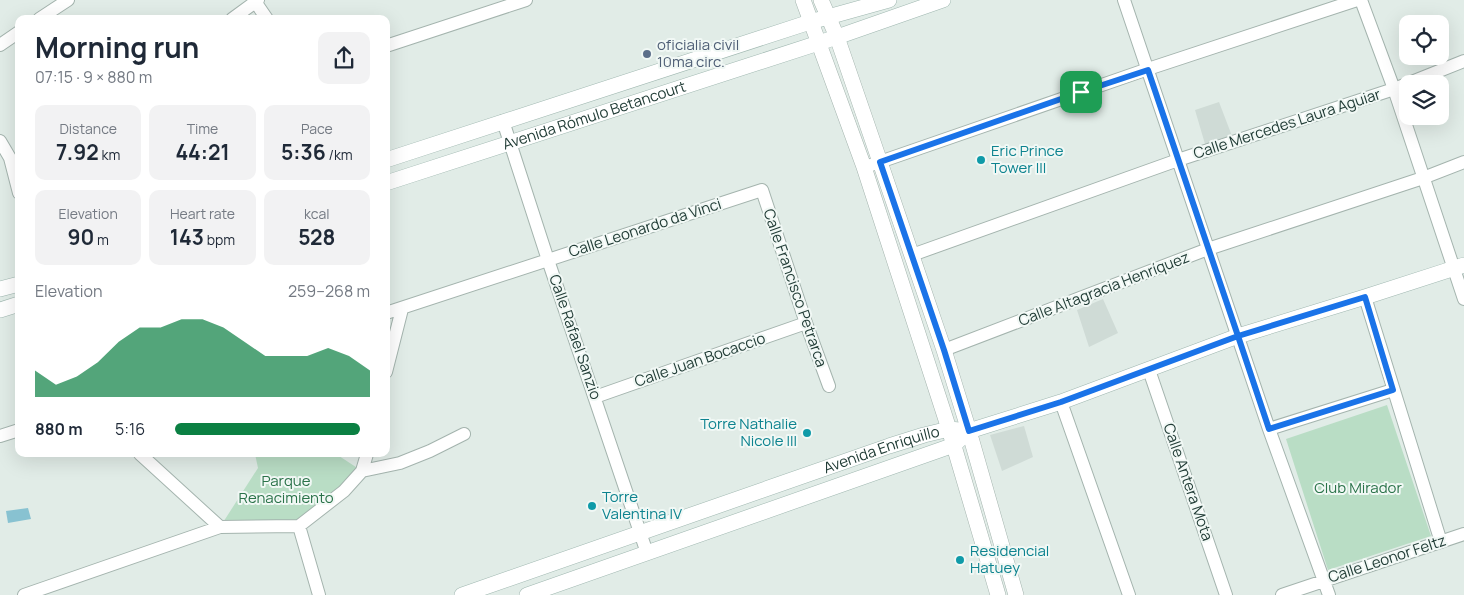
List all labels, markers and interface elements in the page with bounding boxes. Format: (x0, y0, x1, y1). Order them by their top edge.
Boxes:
map controls (1399, 15, 1449, 125)
button: locate (1399, 15, 1449, 65)
text: Morning run (35, 28, 199, 66)
button: share (318, 32, 370, 84)
place label: oficialia civil 10ma circ. (657, 34, 739, 72)
marker: oficialia civil 10ma circ. (641, 48, 653, 60)
text: 07:15 · 9 × 880 m (35, 66, 152, 88)
pin (1060, 71, 1102, 113)
button: layers (1399, 75, 1449, 125)
street label: Avenida Rómulo Betancourt (500, 76, 688, 155)
icon: arrive (1067, 78, 1095, 106)
street label: Calle Mercedes Laura Aguiar (1191, 83, 1384, 164)
text: Distance (59, 119, 117, 138)
text: Time (187, 119, 218, 138)
text: Pace (301, 119, 333, 138)
text: 7.92 (56, 138, 99, 166)
text: 44:21 (175, 138, 230, 166)
text: 5:36 (281, 138, 326, 166)
place label: Eric Prince Tower III (991, 140, 1064, 178)
text: km (99, 145, 120, 164)
text: /km (326, 145, 353, 164)
marker: Eric Prince Tower III (975, 154, 987, 166)
street label: Calle Leonardo da Vinci (566, 193, 724, 262)
text: Elevation (59, 204, 118, 223)
text: Heart rate (170, 204, 235, 223)
text: kcal (304, 204, 330, 223)
street label: Calle Francisco Petrarca (758, 206, 832, 370)
text: 90 (67, 223, 94, 251)
text: 143 (170, 223, 204, 251)
text: 528 (298, 223, 335, 251)
text: m (94, 230, 109, 249)
text: bpm (204, 230, 235, 249)
street label: Calle Altagracia Henríquez (1015, 246, 1192, 331)
street label: Calle Rafael Sanzio (544, 271, 607, 402)
text: Elevation (35, 280, 103, 302)
text: 259–268 m (288, 280, 370, 302)
street label: Calle Juan Bocaccio (632, 327, 768, 392)
place label: Torre Nathalie Nicole III (700, 413, 797, 451)
text: 880 m (35, 418, 83, 440)
text: 5:16 (115, 418, 145, 440)
street label: Calle Antera Mota (1159, 420, 1218, 543)
street label: Avenida Enriquillo (820, 421, 942, 478)
marker: Torre Nathalie Nicole III (801, 427, 813, 439)
park label: Parque Renacimiento (238, 470, 334, 508)
park label: Club Mirador (1314, 477, 1402, 498)
place label: Torre Valentina IV (602, 486, 682, 524)
marker: Torre Valentina IV (586, 500, 598, 512)
street label: Calle Leonor Feltz (1325, 530, 1449, 587)
place label: Residencial Hatuey (970, 540, 1049, 578)
marker: Residencial Hatuey (954, 554, 966, 566)

